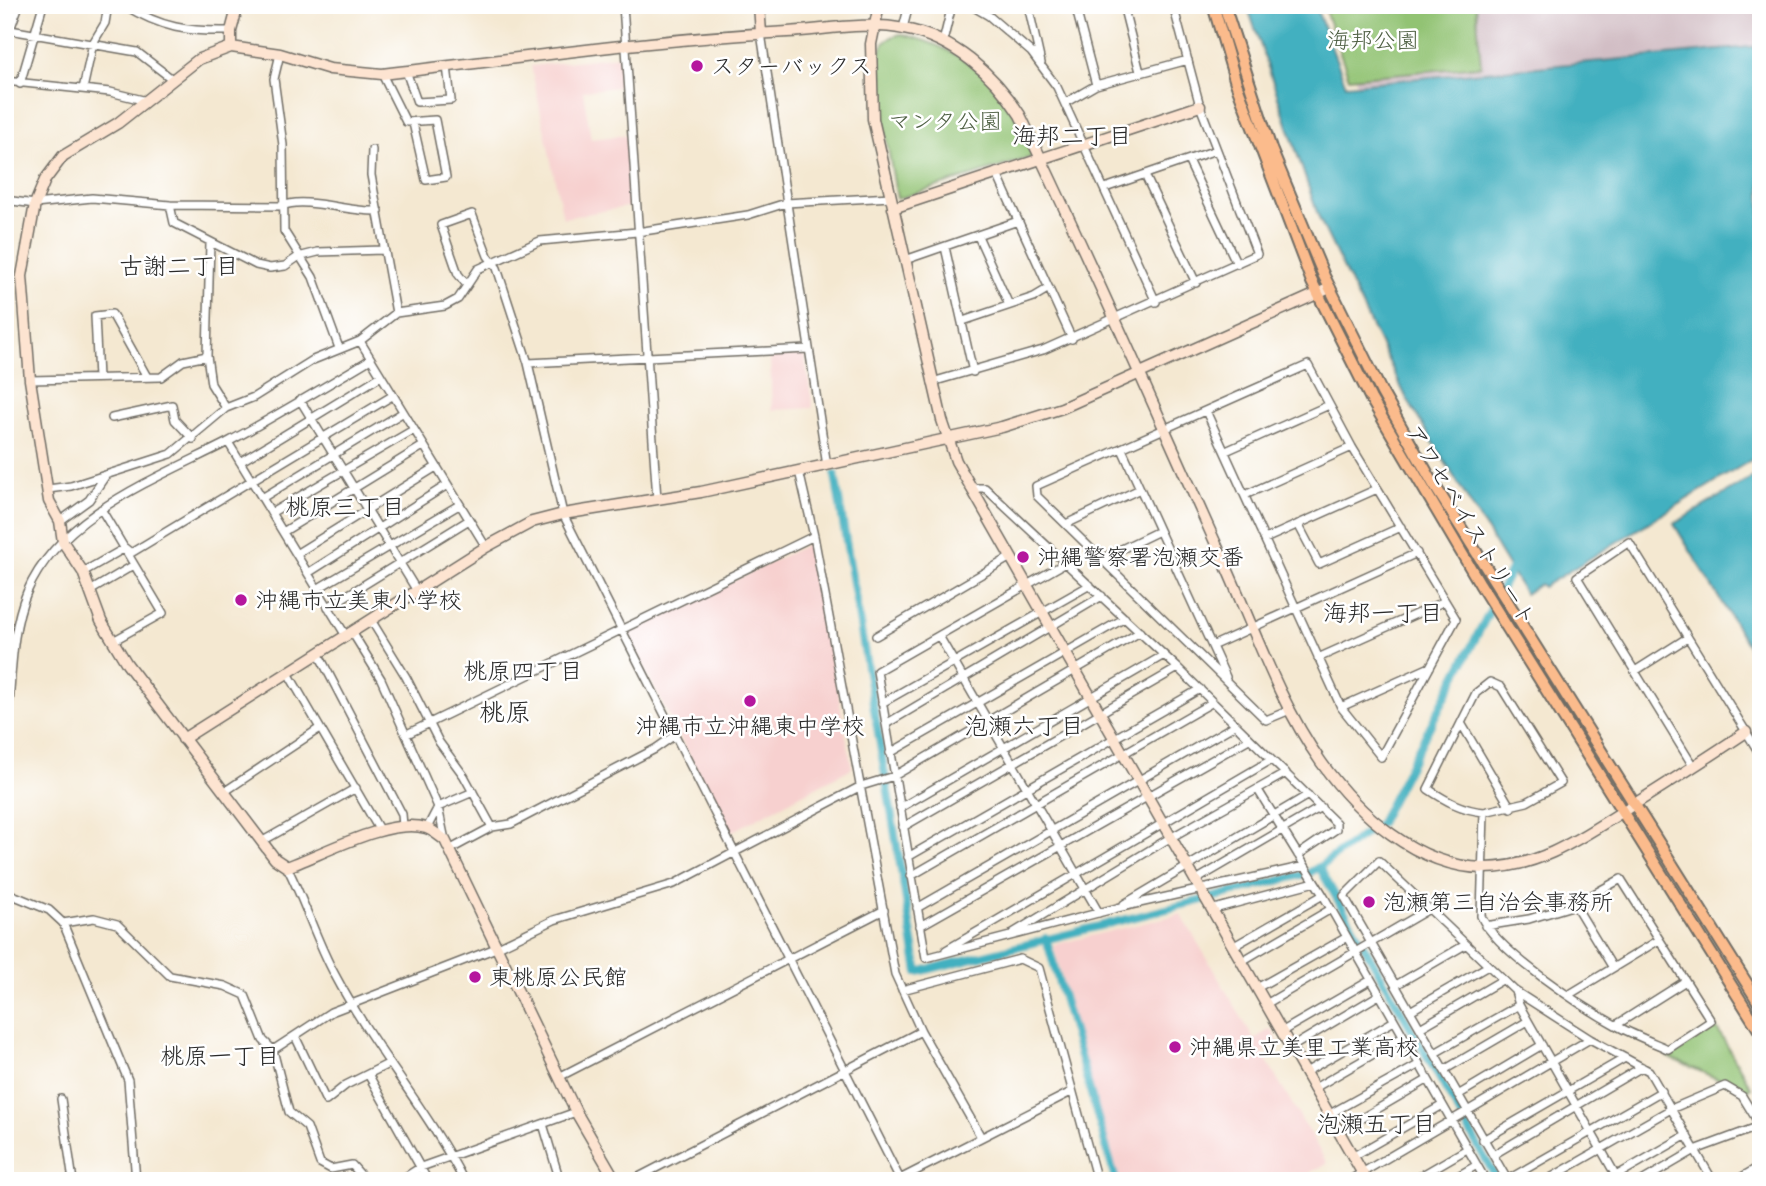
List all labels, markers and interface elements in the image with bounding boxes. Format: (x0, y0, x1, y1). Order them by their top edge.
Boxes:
park label: 海邦公園 (1327, 26, 1419, 54)
place label: スターバックス (711, 52, 872, 80)
marker: スターバックス (689, 58, 705, 74)
park label: マンタ公園 (888, 107, 1002, 135)
district label: 海邦二丁目 (1012, 121, 1132, 150)
district label: 古謝二丁目 (119, 251, 239, 280)
street label: アワセベイストリート (1400, 419, 1542, 631)
district label: 桃原三丁目 (285, 492, 405, 521)
place label: 沖縄警察署泡瀬交番 (1037, 543, 1244, 571)
marker: 沖縄警察署泡瀬交番 (1015, 549, 1031, 565)
place label: 沖縄市立美東小学校 (255, 586, 462, 614)
marker: 沖縄市立美東小学校 (233, 592, 249, 608)
district label: 海邦一丁目 (1323, 598, 1443, 627)
district label: 桃原四丁目 (463, 656, 583, 685)
marker: 沖縄市立沖縄東中学校 (742, 693, 758, 709)
district label: 桃原 (479, 696, 531, 728)
district label: 泡瀬六丁目 (964, 711, 1084, 740)
place label: 沖縄市立沖縄東中学校 (635, 712, 865, 740)
place label: 泡瀬第三自治会事務所 (1383, 888, 1613, 916)
marker: 泡瀬第三自治会事務所 (1361, 894, 1377, 910)
place label: 東桃原公民館 (489, 963, 627, 991)
marker: 東桃原公民館 (467, 969, 483, 985)
place label: 沖縄県立美里工業高校 (1189, 1033, 1419, 1061)
marker: 沖縄県立美里工業高校 (1167, 1039, 1183, 1055)
district label: 桃原一丁目 (160, 1041, 280, 1070)
district label: 泡瀬五丁目 (1316, 1109, 1436, 1138)

